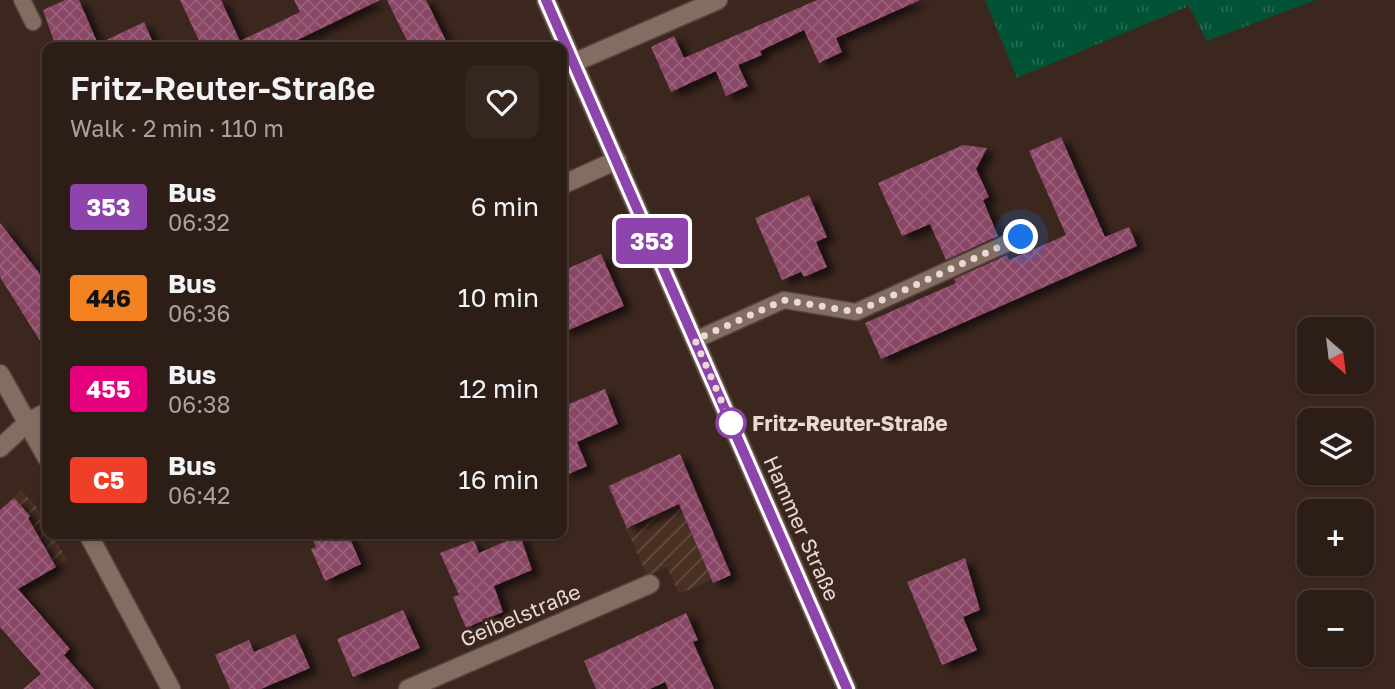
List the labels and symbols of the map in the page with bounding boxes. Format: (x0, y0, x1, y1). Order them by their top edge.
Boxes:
line badge: 353 (612, 218, 692, 264)
your location (1003, 219, 1038, 254)
north arrow (1297, 317, 1374, 394)
marker: Fritz-Reuter-Straße (716, 408, 746, 438)
place label: Fritz-Reuter-Straße (752, 410, 948, 436)
street label: Hammer Straße (758, 451, 846, 605)
street label: Geibelstraße (456, 578, 584, 652)

